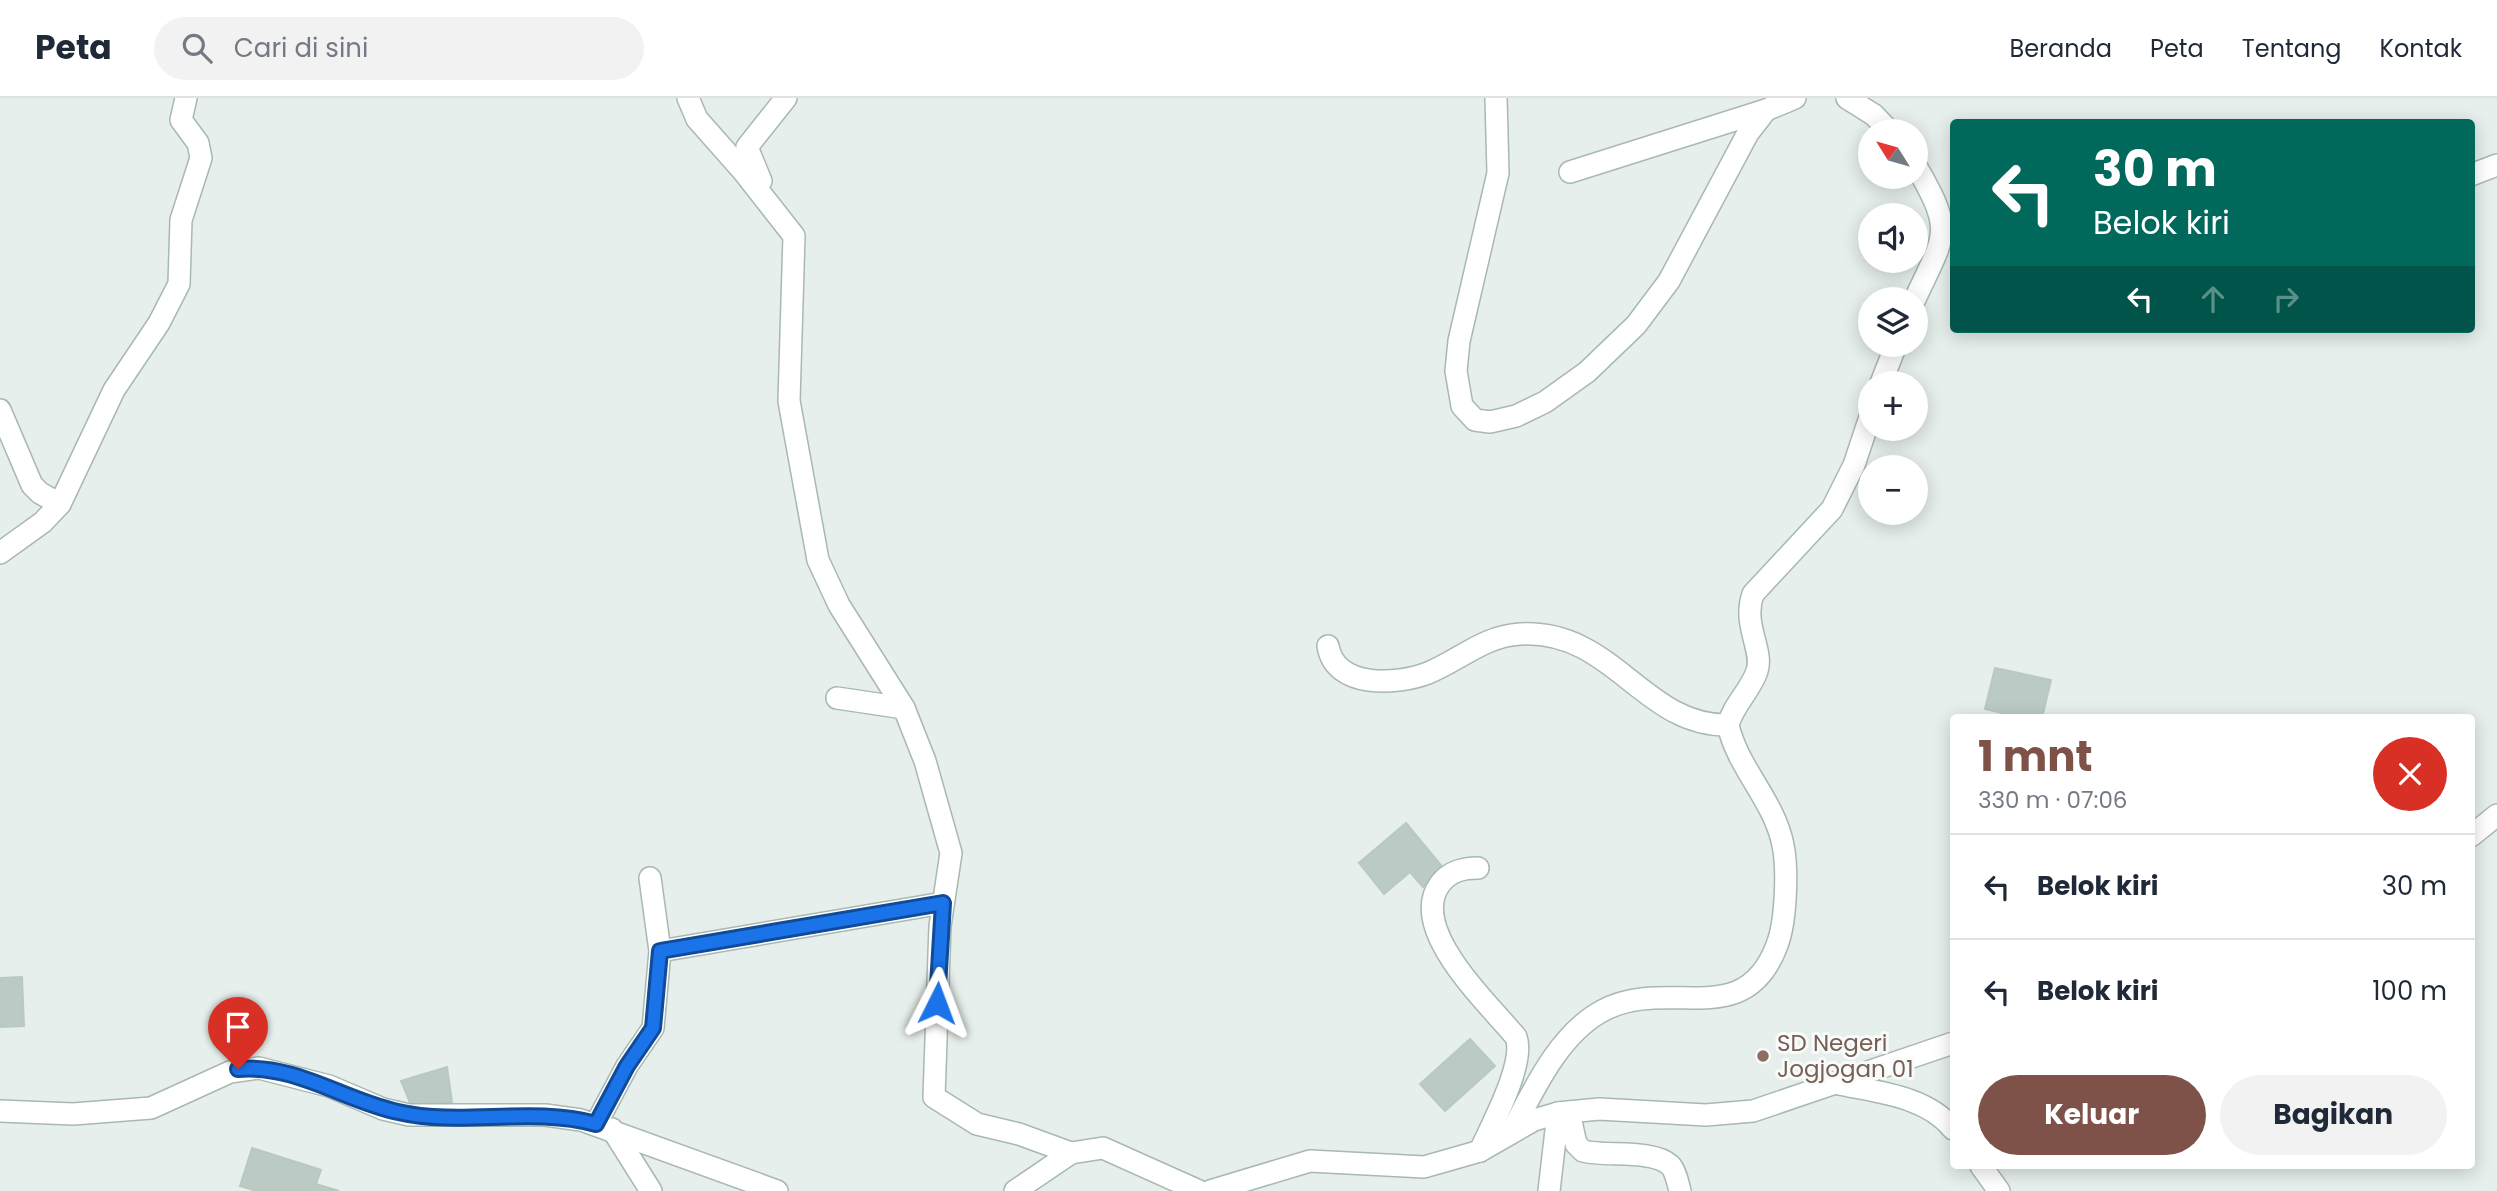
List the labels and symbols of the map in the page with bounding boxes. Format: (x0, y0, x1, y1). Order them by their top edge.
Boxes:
north arrow (1858, 119, 1928, 189)
position arrow (900, 966, 974, 1040)
pin (208, 997, 268, 1069)
place label: SD Negeri Jogjogan 01 (1777, 1027, 1914, 1085)
marker: SD Negeri Jogjogan 01 (1755, 1048, 1771, 1064)

